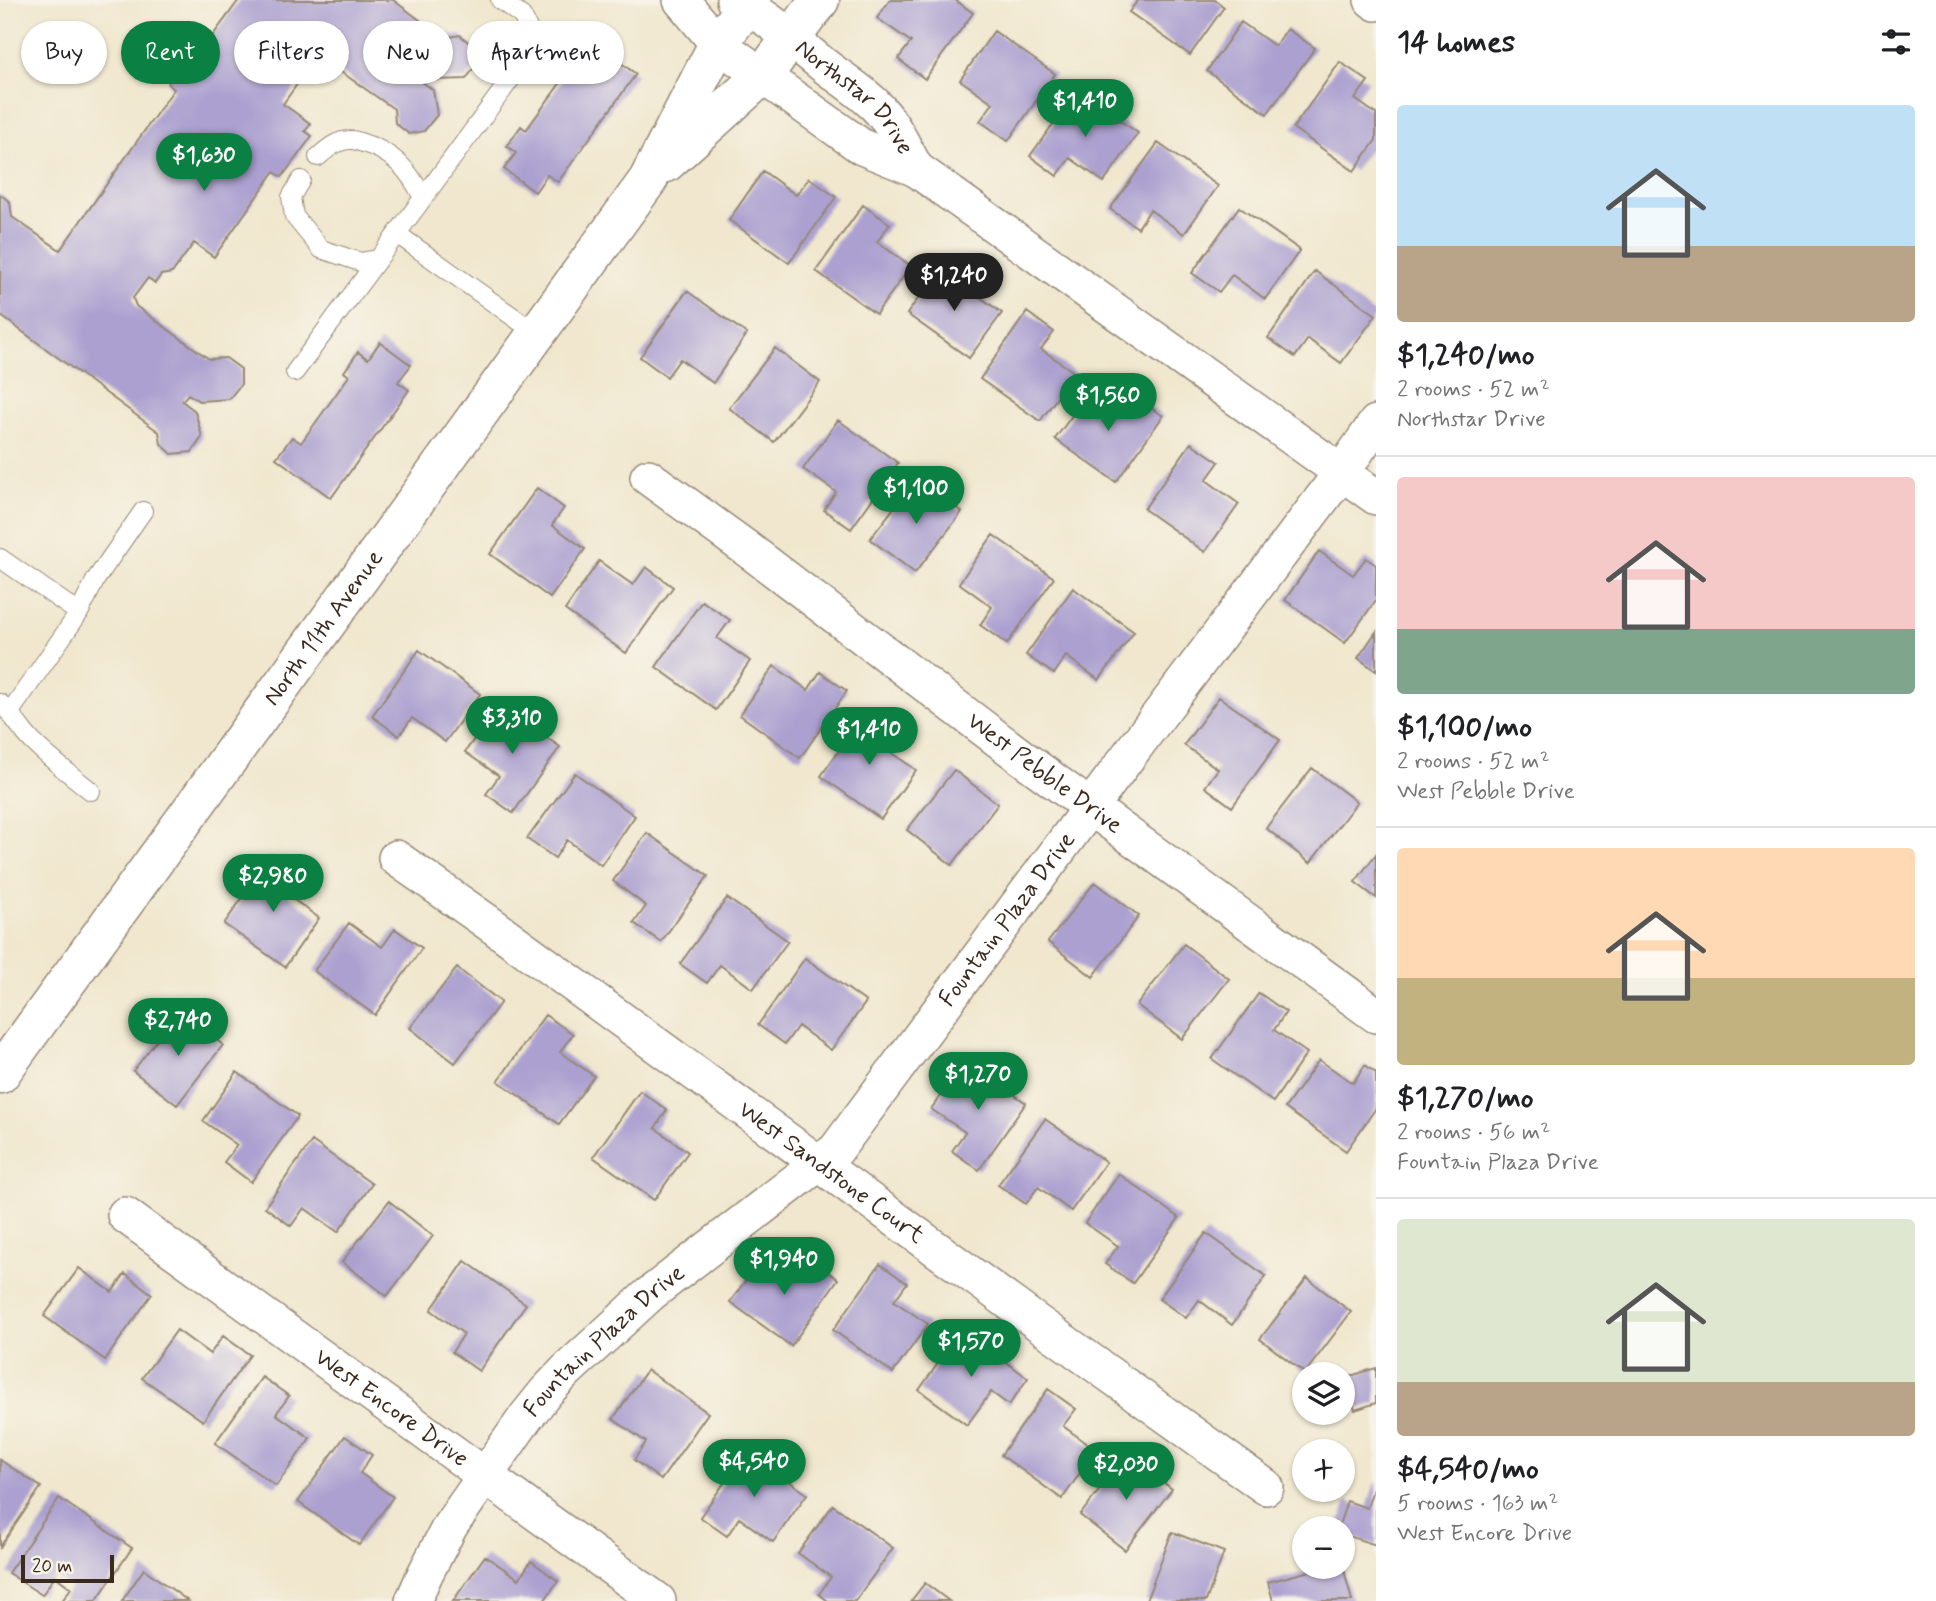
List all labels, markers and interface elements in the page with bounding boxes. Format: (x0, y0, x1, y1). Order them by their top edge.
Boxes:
chip: Buy (21, 21, 107, 84)
chip: Rent (121, 21, 220, 84)
chip: Filters (234, 21, 349, 84)
chip: New (363, 21, 453, 84)
chip: Apartment (467, 21, 624, 84)
text: 14 homes (1397, 23, 1515, 62)
icon: filters (1877, 23, 1915, 61)
street label: Northstar Drive (788, 33, 921, 160)
pin: $1,410 (1028, 80, 1142, 139)
text: $1,410 (1053, 87, 1117, 117)
pin: $1,630 (147, 134, 261, 193)
text: $1,630 (172, 141, 236, 171)
icon: home (1593, 150, 1719, 276)
pin: $1,240 (897, 254, 1011, 313)
text: $1,240 (920, 261, 988, 291)
text: $1,240/mo (1397, 336, 1535, 375)
pin: $1,560 (1051, 374, 1165, 433)
text: 2 rooms · 52 m² (1397, 375, 1550, 405)
text: $1,560 (1076, 381, 1140, 411)
text: Northstar Drive (1397, 405, 1546, 435)
pin: $1,100 (859, 466, 973, 526)
text: $1,100 (883, 474, 949, 504)
icon: home (1593, 522, 1719, 648)
street label: North 11th Avenue (256, 544, 390, 712)
pin: $3,310 (455, 696, 569, 756)
text: $3,310 (482, 704, 542, 734)
street label: West Pebble Drive (961, 706, 1129, 841)
pin: $1,410 (812, 708, 926, 767)
text: $1,100/mo (1397, 708, 1532, 747)
text: $1,410 (837, 715, 901, 745)
text: 2 rooms · 52 m² (1397, 747, 1550, 777)
text: West Pebble Drive (1397, 777, 1575, 807)
street label: Fountain Plaza Drive (932, 825, 1083, 1013)
pin: $2,980 (216, 855, 330, 914)
text: $2,980 (239, 862, 307, 892)
icon: home (1593, 893, 1719, 1019)
pin: $2,740 (121, 998, 235, 1058)
text: $2,740 (144, 1006, 212, 1036)
pin: $1,270 (921, 1052, 1035, 1112)
text: $1,270 (945, 1060, 1011, 1090)
text: $1,270/mo (1397, 1079, 1534, 1118)
street label: West Sandstone Court (732, 1094, 931, 1251)
text: 2 rooms · 56 m² (1397, 1118, 1550, 1148)
text: Fountain Plaza Drive (1397, 1148, 1599, 1178)
pin: $1,940 (727, 1238, 841, 1297)
text: $1,940 (750, 1245, 818, 1275)
street label: Fountain Plaza Drive (516, 1257, 691, 1423)
icon: home (1593, 1264, 1719, 1390)
pin: $1,570 (914, 1320, 1028, 1379)
text: $1,570 (938, 1327, 1004, 1357)
street label: West Encore Drive (308, 1342, 475, 1474)
map controls (1292, 1362, 1355, 1579)
button: layers (1292, 1362, 1355, 1425)
button: + (1292, 1439, 1355, 1502)
pin: $4,540 (697, 1440, 811, 1499)
pin: $2,030 (1069, 1442, 1183, 1502)
text: $4,540 (719, 1447, 789, 1477)
text: $2,030 (1093, 1450, 1159, 1480)
text: $4,540/mo (1397, 1450, 1539, 1489)
text: 5 rooms · 163 m² (1397, 1489, 1559, 1519)
button: − (1292, 1516, 1355, 1579)
text: West Encore Drive (1397, 1519, 1572, 1549)
scale bar (21, 1552, 114, 1584)
text: 20 m (32, 1554, 72, 1579)

